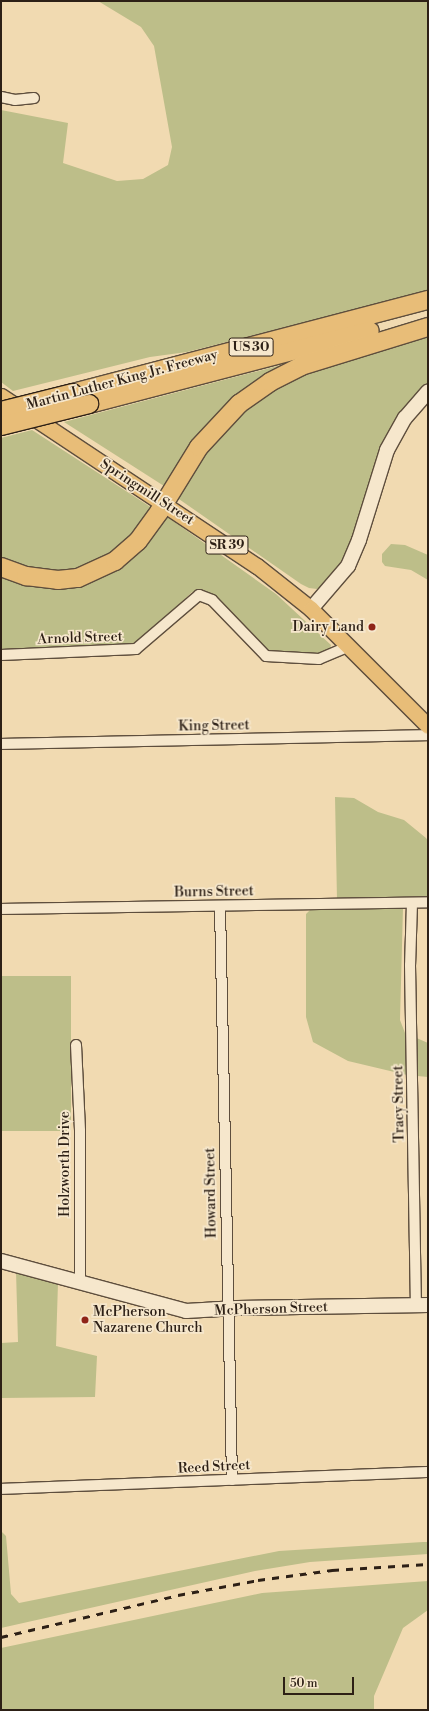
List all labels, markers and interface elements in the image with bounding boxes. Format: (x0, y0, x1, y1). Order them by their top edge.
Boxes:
road number: US 30 (228, 336, 274, 358)
street label: Martin Luther King Jr. Freeway (25, 346, 219, 414)
street label: Springmill Street (97, 455, 197, 529)
road number: SR 39 (205, 534, 249, 556)
place label: Dairy Land (293, 619, 364, 635)
marker: Dairy Land (367, 622, 377, 632)
street label: Arnold Street (37, 628, 123, 648)
street label: King Street (178, 717, 250, 735)
street label: Burns Street (174, 883, 254, 901)
street label: Tracy Street (390, 1065, 408, 1143)
street label: Holzworth Drive (57, 1111, 73, 1217)
street label: Howard Street (202, 1148, 220, 1238)
street label: McPherson Street (214, 1299, 328, 1319)
place label: McPherson Nazarene Church (93, 1304, 203, 1336)
marker: McPherson Nazarene Church (80, 1315, 90, 1325)
street label: Reed Street (177, 1457, 251, 1477)
scale bar (285, 1669, 356, 1695)
text: 50 m (290, 1676, 318, 1691)

